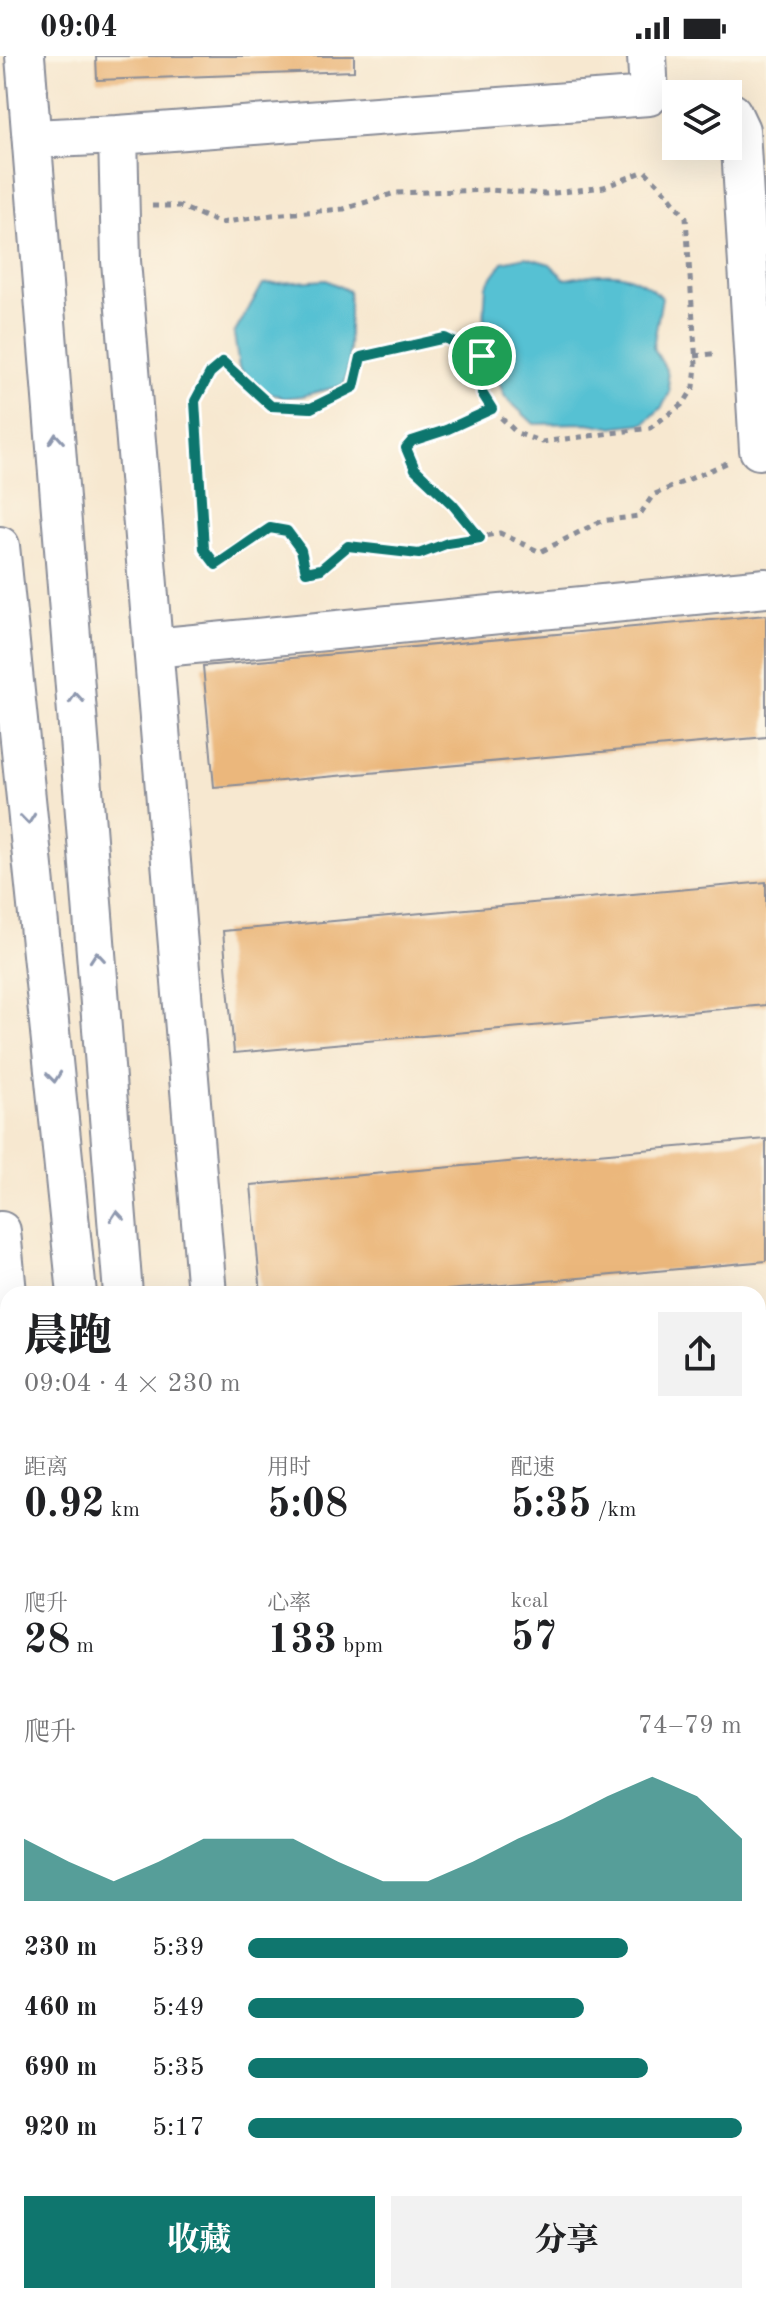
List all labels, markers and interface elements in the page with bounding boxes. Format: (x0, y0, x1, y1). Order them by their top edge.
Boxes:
text: 09:04 (40, 13, 118, 43)
map controls (662, 80, 742, 160)
button: layers (662, 80, 742, 160)
pin (448, 322, 516, 390)
icon: arrive (460, 334, 504, 378)
one-way arrow (48, 432, 65, 445)
one-way arrow (68, 691, 85, 704)
one-way arrow (19, 812, 36, 825)
one-way arrow (89, 950, 106, 963)
one-way arrow (46, 1071, 63, 1084)
one-way arrow (109, 1209, 126, 1222)
button: share (658, 1312, 742, 1396)
text: 晨跑 (24, 1316, 112, 1360)
text: 09:04 · 4 × 230 m (24, 1371, 241, 1397)
text: 距离 (24, 1457, 68, 1479)
text: 用时 (267, 1457, 311, 1479)
text: 配速 (511, 1457, 555, 1479)
text: 0.92 (24, 1486, 105, 1526)
text: 5:08 (267, 1486, 348, 1526)
text: 5:35 (511, 1486, 591, 1526)
text: km (105, 1499, 140, 1521)
text: /km (591, 1499, 636, 1521)
text: kcal (511, 1590, 549, 1612)
text: 爬升 (24, 1593, 68, 1615)
text: 心率 (267, 1593, 311, 1615)
text: 57 (511, 1619, 557, 1659)
text: 28 (24, 1622, 70, 1662)
text: 133 (267, 1622, 337, 1662)
text: m (70, 1635, 94, 1657)
text: bpm (337, 1635, 383, 1657)
text: 74–79 m (638, 1713, 742, 1739)
text: 爬升 (24, 1720, 76, 1746)
text: 230 m (24, 1935, 97, 1961)
text: 5:39 (152, 1935, 205, 1961)
text: 460 m (24, 1995, 97, 2021)
text: 5:49 (152, 1995, 205, 2021)
text: 690 m (24, 2055, 97, 2081)
text: 5:35 (152, 2055, 205, 2081)
text: 920 m (24, 2115, 97, 2141)
text: 5:17 (152, 2115, 205, 2141)
button: 收藏 (24, 2196, 375, 2288)
button: 分享 (391, 2196, 742, 2288)

